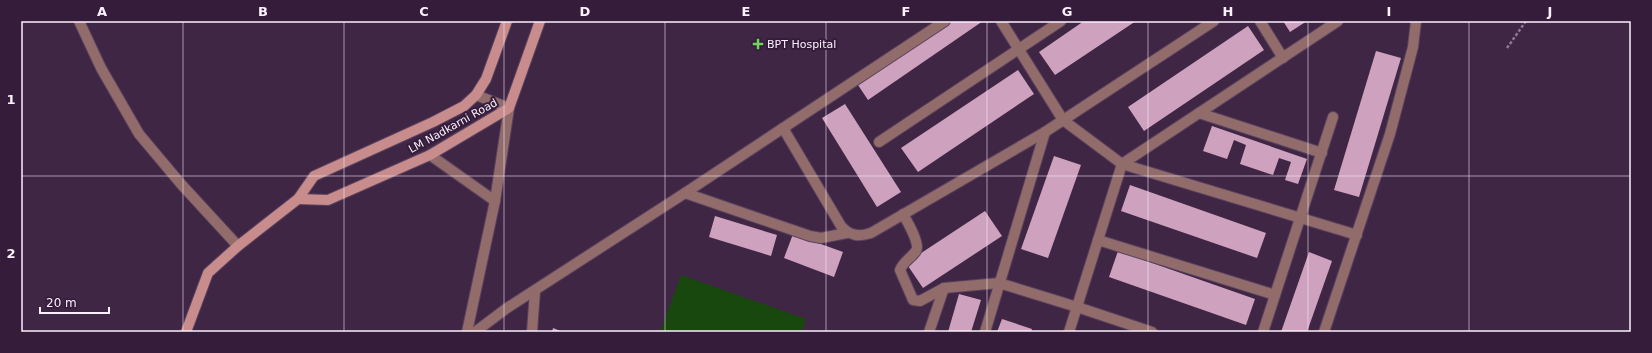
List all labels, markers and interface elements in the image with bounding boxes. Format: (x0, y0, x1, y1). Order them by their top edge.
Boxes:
text: A (97, 4, 107, 19)
text: B (258, 4, 268, 19)
text: C (419, 4, 429, 19)
text: D (580, 4, 591, 19)
text: E (742, 4, 750, 19)
text: F (902, 4, 910, 19)
text: G (1062, 4, 1072, 19)
text: H (1223, 4, 1233, 19)
text: I (1387, 4, 1391, 19)
text: J (1547, 4, 1552, 19)
marker: BPT Hospital (752, 38, 764, 50)
place label: BPT Hospital (767, 38, 836, 51)
text: 1 (6, 92, 16, 107)
street label: LM Nadkarni Road (406, 96, 500, 156)
text: 2 (6, 246, 16, 261)
scale bar (40, 289, 109, 315)
text: 20 m (46, 296, 77, 310)

